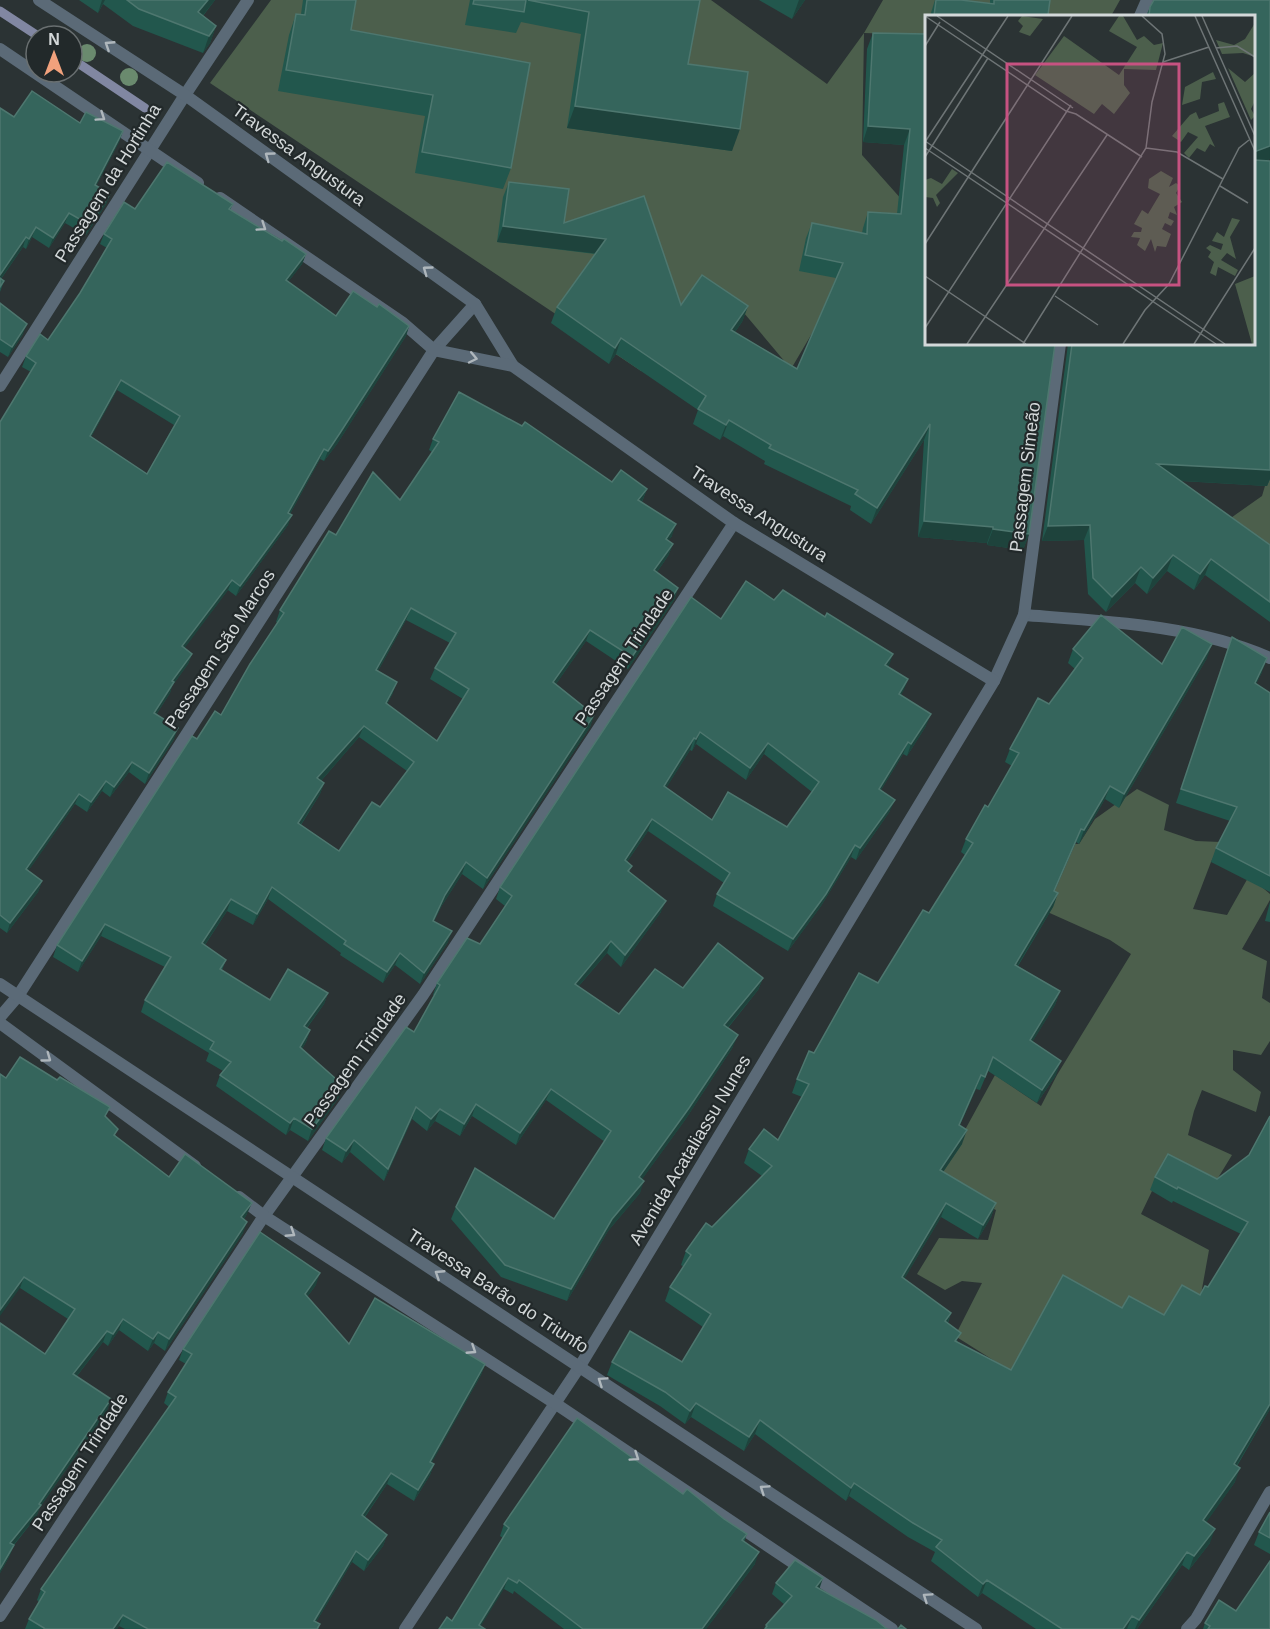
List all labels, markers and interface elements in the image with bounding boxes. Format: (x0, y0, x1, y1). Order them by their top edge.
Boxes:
inset map (925, 15, 1255, 345)
north arrow (24, 24, 84, 84)
text: N (48, 31, 60, 48)
one-way arrow (104, 42, 115, 53)
street label: Passagem da Hortinha (51, 99, 166, 266)
street label: Travessa Angustura (229, 100, 370, 211)
one-way arrow (94, 110, 105, 121)
one-way arrow (265, 152, 276, 163)
one-way arrow (255, 220, 266, 231)
one-way arrow (423, 266, 434, 277)
one-way arrow (468, 351, 478, 364)
street label: Passagem Simeão (1006, 401, 1044, 553)
street label: Travessa Angustura (687, 462, 832, 566)
street label: Passagem São Marcos (161, 566, 279, 732)
street label: Passagem Trindade (571, 585, 677, 729)
street label: Passagem Trindade (300, 989, 410, 1131)
one-way arrow (41, 1051, 52, 1062)
street label: Avenida Acataliassu Nunes (625, 1051, 755, 1249)
street label: Travessa Barão do Triunfo (404, 1225, 592, 1357)
one-way arrow (284, 1226, 295, 1237)
one-way arrow (435, 1270, 446, 1281)
one-way arrow (466, 1343, 476, 1355)
one-way arrow (598, 1377, 609, 1388)
street label: Passagem Trindade (28, 1389, 132, 1535)
one-way arrow (629, 1450, 639, 1462)
one-way arrow (760, 1485, 771, 1496)
one-way arrow (923, 1592, 933, 1604)

